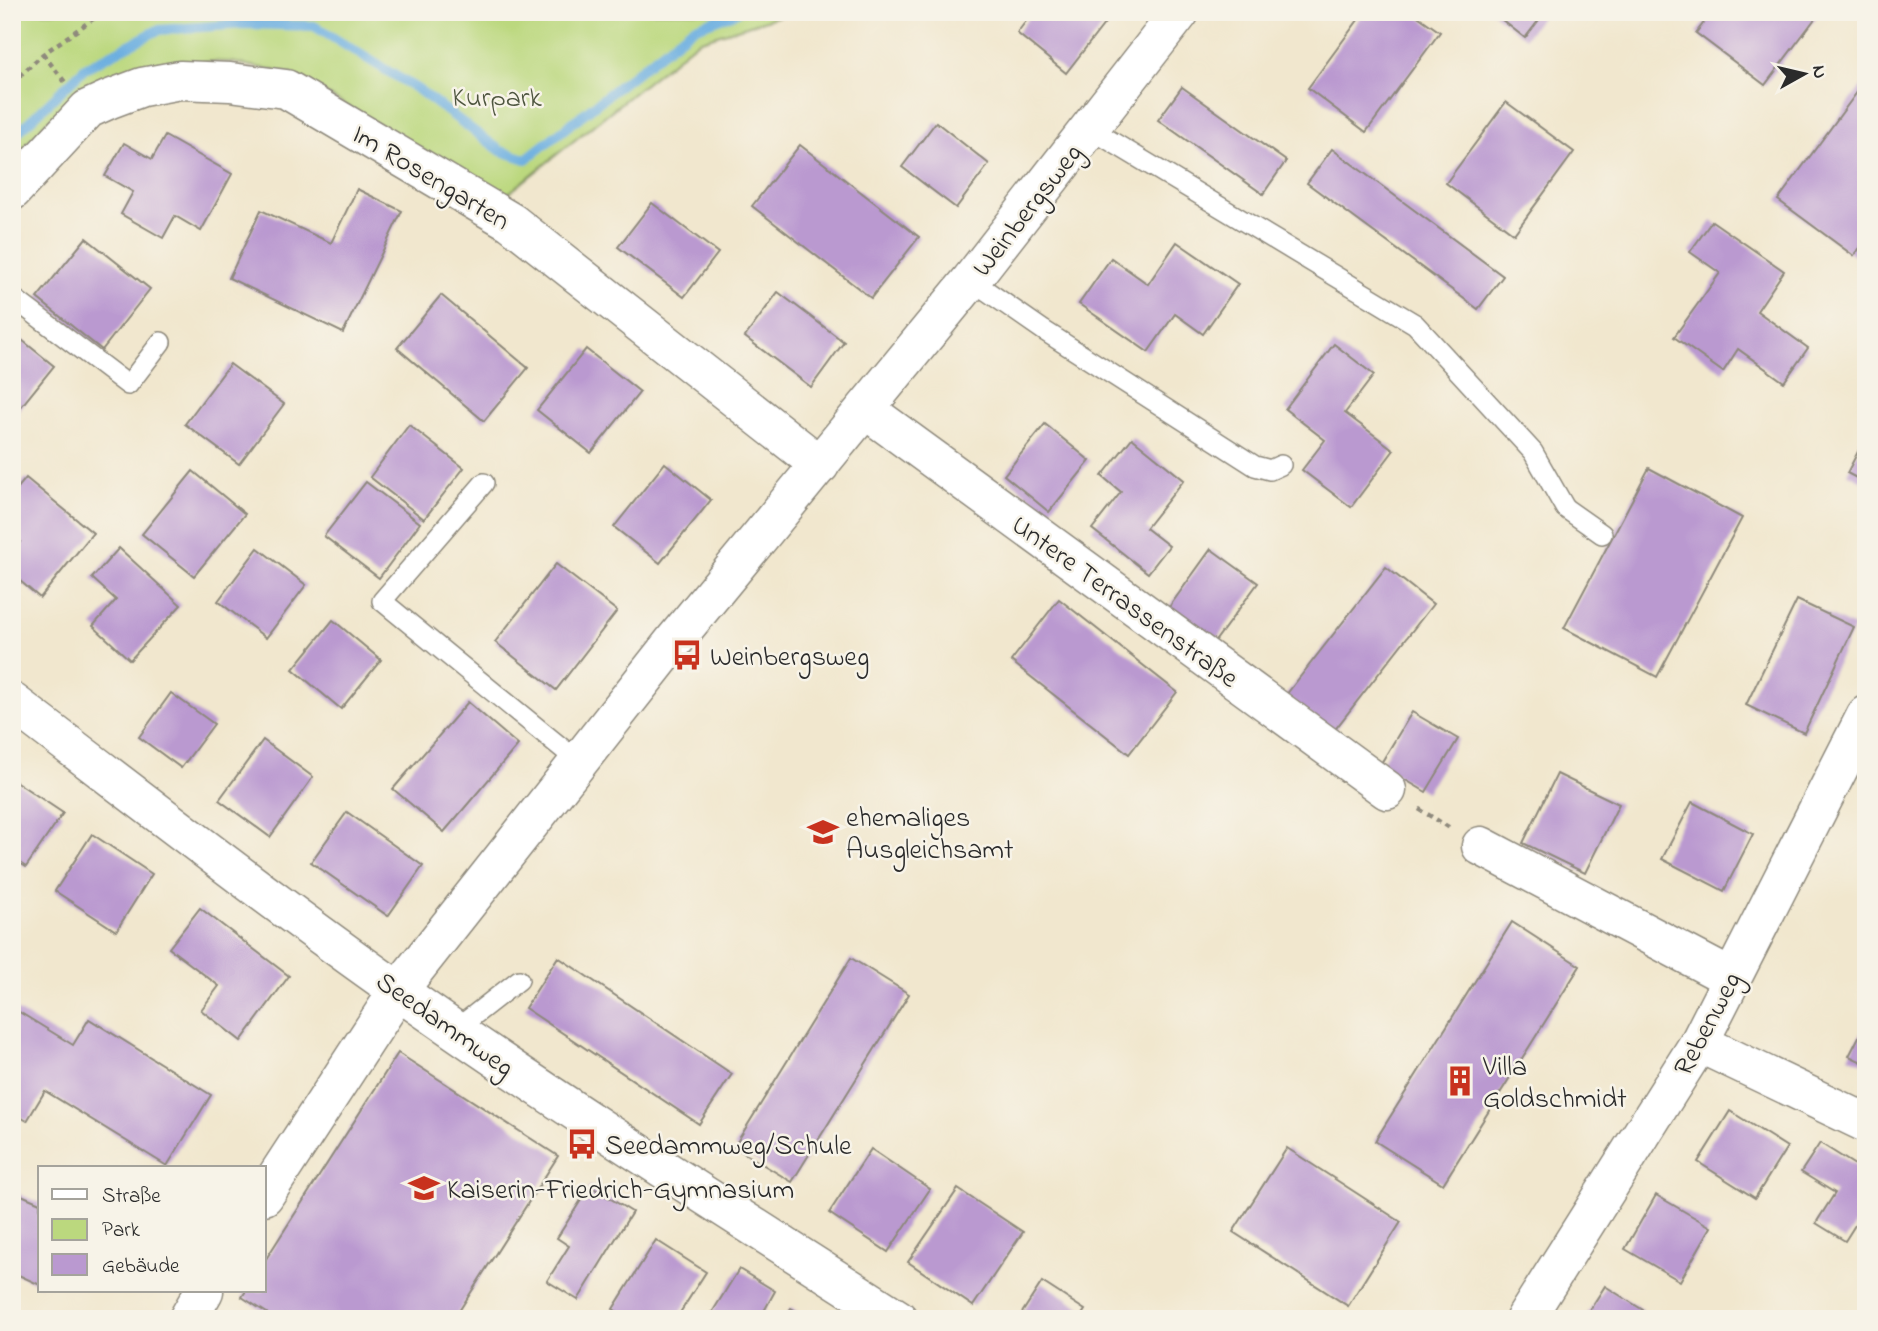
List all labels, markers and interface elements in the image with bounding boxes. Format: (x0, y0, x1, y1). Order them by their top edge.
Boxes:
north arrow (1770, 38, 1840, 108)
text: N (1804, 64, 1833, 80)
park label: Kurpark (452, 79, 542, 120)
street label: Im Rosengarten (343, 116, 517, 242)
street label: Weinbergsweg (964, 136, 1094, 287)
street label: Untere Terrassenstraße (1002, 506, 1246, 700)
bus stop icon: Weinbergsweg (670, 638, 704, 672)
place label: Weinbergsweg (710, 638, 869, 679)
place label: ehemaliges Ausgleichsamt (846, 799, 1013, 872)
school or university icon: ehemaliges Ausgleichsamt (806, 815, 840, 849)
street label: Seedammweg (366, 963, 522, 1089)
street label: Rebenweg (1665, 965, 1754, 1084)
place label: Villa Goldschmidt (1482, 1048, 1627, 1121)
building icon: Villa Goldschmidt (1443, 1064, 1477, 1098)
bus stop icon: Seedammweg/Schule (565, 1127, 599, 1161)
place label: Seedammweg/Schule (605, 1127, 852, 1168)
legend (38, 1166, 266, 1292)
school or university icon: Kaiserin-Friedrich-Gymnasium (407, 1171, 441, 1205)
place label: Kaiserin-Friedrich-Gymnasium (447, 1171, 794, 1212)
text: Straße (102, 1182, 161, 1212)
text: Park (102, 1216, 141, 1246)
text: Gebäude (102, 1252, 180, 1282)

